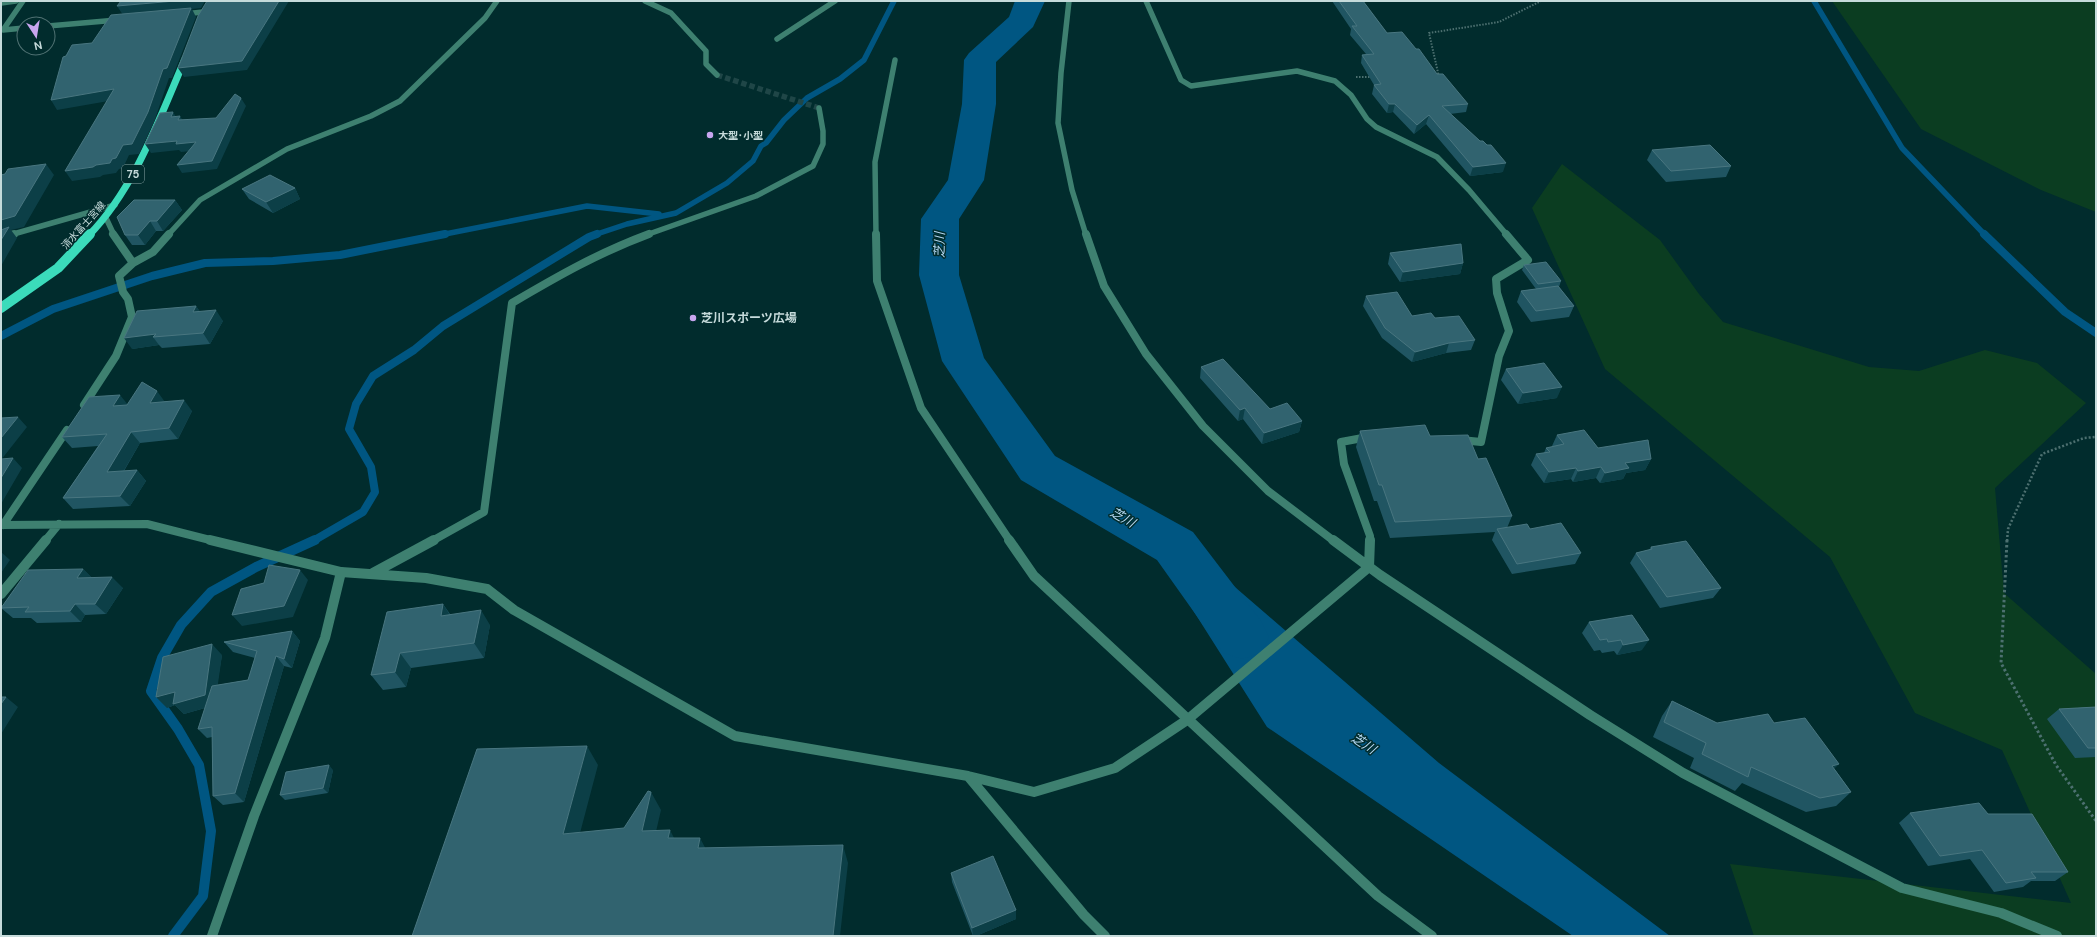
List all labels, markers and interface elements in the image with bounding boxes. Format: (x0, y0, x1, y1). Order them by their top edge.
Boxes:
north arrow (16, 16, 56, 56)
text: N (33, 38, 43, 53)
place label: 大型･小型 (718, 129, 763, 142)
marker: 大型･小型 (705, 130, 715, 140)
road number: 75 (122, 165, 144, 183)
street label: 清水富士宮線 (58, 199, 108, 252)
water label: 芝川 (931, 230, 948, 258)
place label: 芝川スポーツ広場 (701, 310, 797, 326)
marker: 芝川スポーツ広場 (688, 313, 698, 323)
water label: 芝川 (1107, 504, 1140, 532)
water label: 芝川 (1348, 729, 1381, 759)

